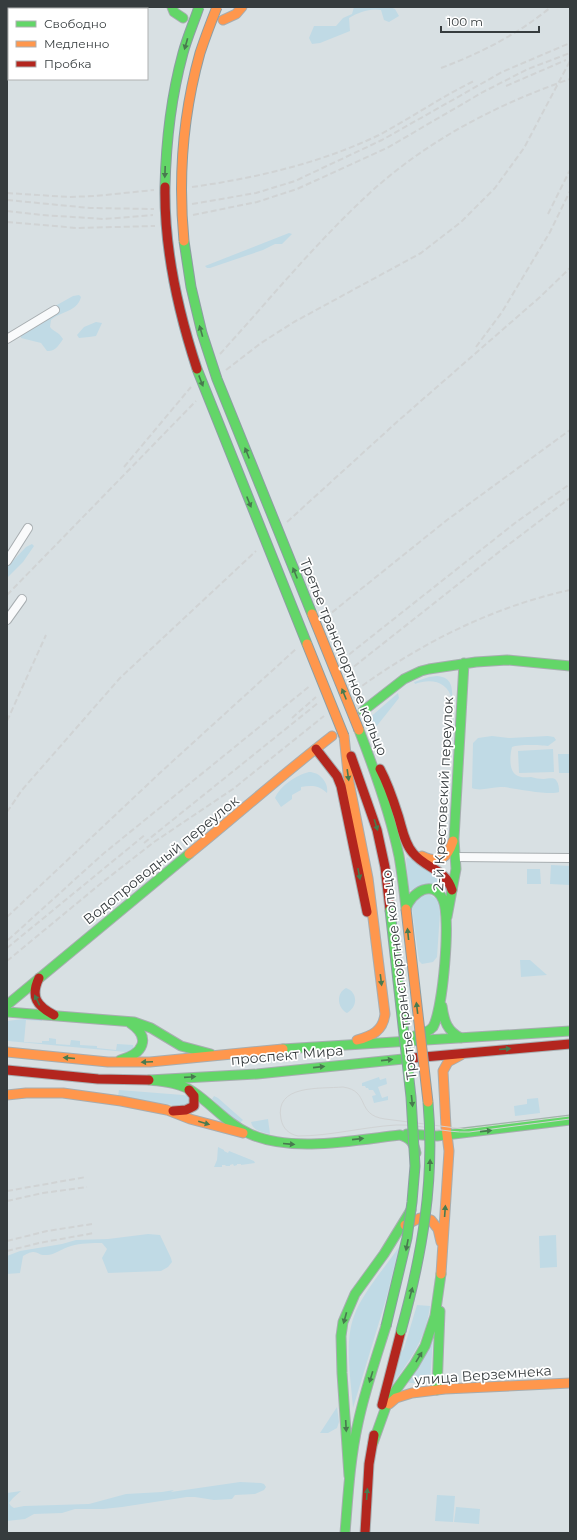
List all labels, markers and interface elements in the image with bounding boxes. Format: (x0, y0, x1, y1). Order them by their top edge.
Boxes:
legend (8, 8, 148, 80)
scale bar (441, 8, 539, 34)
text: 100 m (447, 14, 483, 29)
text: Свободно (44, 16, 107, 31)
text: Медленно (44, 36, 110, 51)
one-way arrow (183, 38, 189, 50)
text: Пробка (44, 56, 92, 71)
one-way arrow (162, 166, 168, 179)
one-way arrow (198, 325, 204, 337)
one-way arrow (198, 376, 204, 388)
one-way arrow (243, 446, 249, 458)
one-way arrow (246, 496, 252, 508)
street label: Третье транспортное кольцо (296, 556, 392, 758)
one-way arrow (292, 567, 298, 579)
one-way arrow (341, 687, 347, 699)
street label: 2-й Крестовский переулок (429, 696, 457, 892)
one-way arrow (345, 769, 351, 781)
street label: Водопроводный переулок (80, 792, 242, 928)
one-way arrow (373, 820, 379, 832)
one-way arrow (357, 868, 363, 880)
street label: Третье транспортное кольцо (377, 869, 421, 1081)
one-way arrow (405, 928, 412, 940)
one-way arrow (378, 974, 384, 986)
one-way arrow (34, 994, 40, 1006)
one-way arrow (414, 1002, 420, 1014)
street label: проспект Мира (230, 1041, 344, 1069)
one-way arrow (499, 1045, 511, 1052)
one-way arrow (63, 1055, 75, 1062)
one-way arrow (381, 1057, 393, 1064)
one-way arrow (140, 1059, 153, 1065)
one-way arrow (313, 1064, 325, 1071)
one-way arrow (184, 1074, 196, 1081)
one-way arrow (409, 1095, 415, 1107)
one-way arrow (198, 1120, 210, 1126)
one-way arrow (480, 1128, 492, 1134)
one-way arrow (352, 1135, 364, 1142)
one-way arrow (283, 1141, 295, 1148)
one-way arrow (427, 1159, 434, 1171)
one-way arrow (442, 1205, 449, 1217)
one-way arrow (403, 1239, 409, 1251)
one-way arrow (409, 1287, 415, 1299)
one-way arrow (341, 1312, 347, 1325)
one-way arrow (415, 1351, 422, 1363)
street label: улица Верземнека (413, 1361, 552, 1389)
one-way arrow (368, 1371, 374, 1383)
one-way arrow (343, 1420, 350, 1432)
one-way arrow (364, 1488, 371, 1500)

